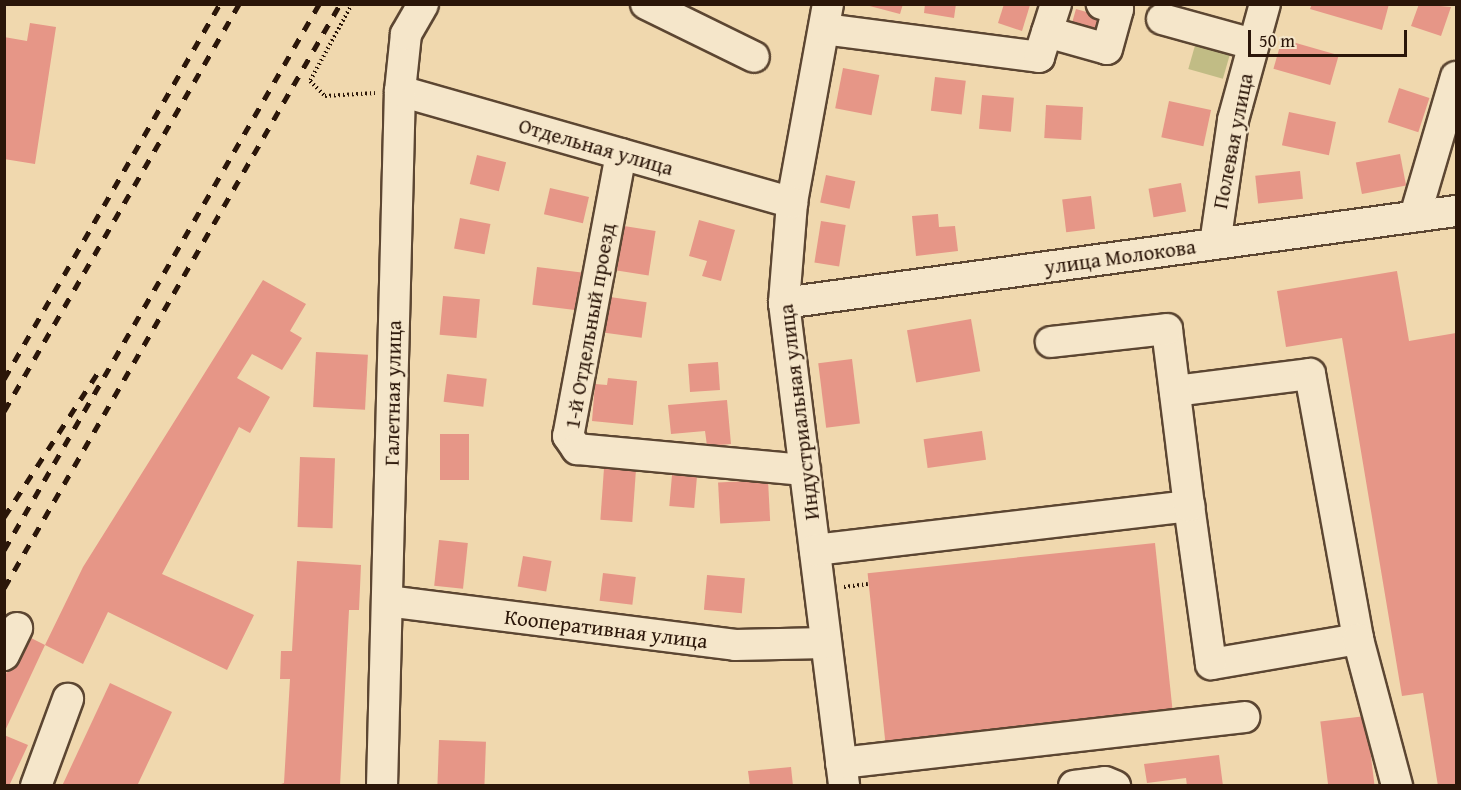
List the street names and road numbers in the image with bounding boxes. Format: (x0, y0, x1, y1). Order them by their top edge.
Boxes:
street label: Полевая улица (1207, 71, 1259, 211)
street label: Отдельная улица (516, 113, 676, 181)
street label: 1-й Отдельный проезд (560, 221, 620, 431)
street label: улица Молокова (1043, 234, 1197, 280)
street label: Индустриальная улица (773, 303, 825, 521)
street label: Галетная улица (379, 320, 407, 466)
street label: Кооперативная улица (503, 604, 709, 654)

